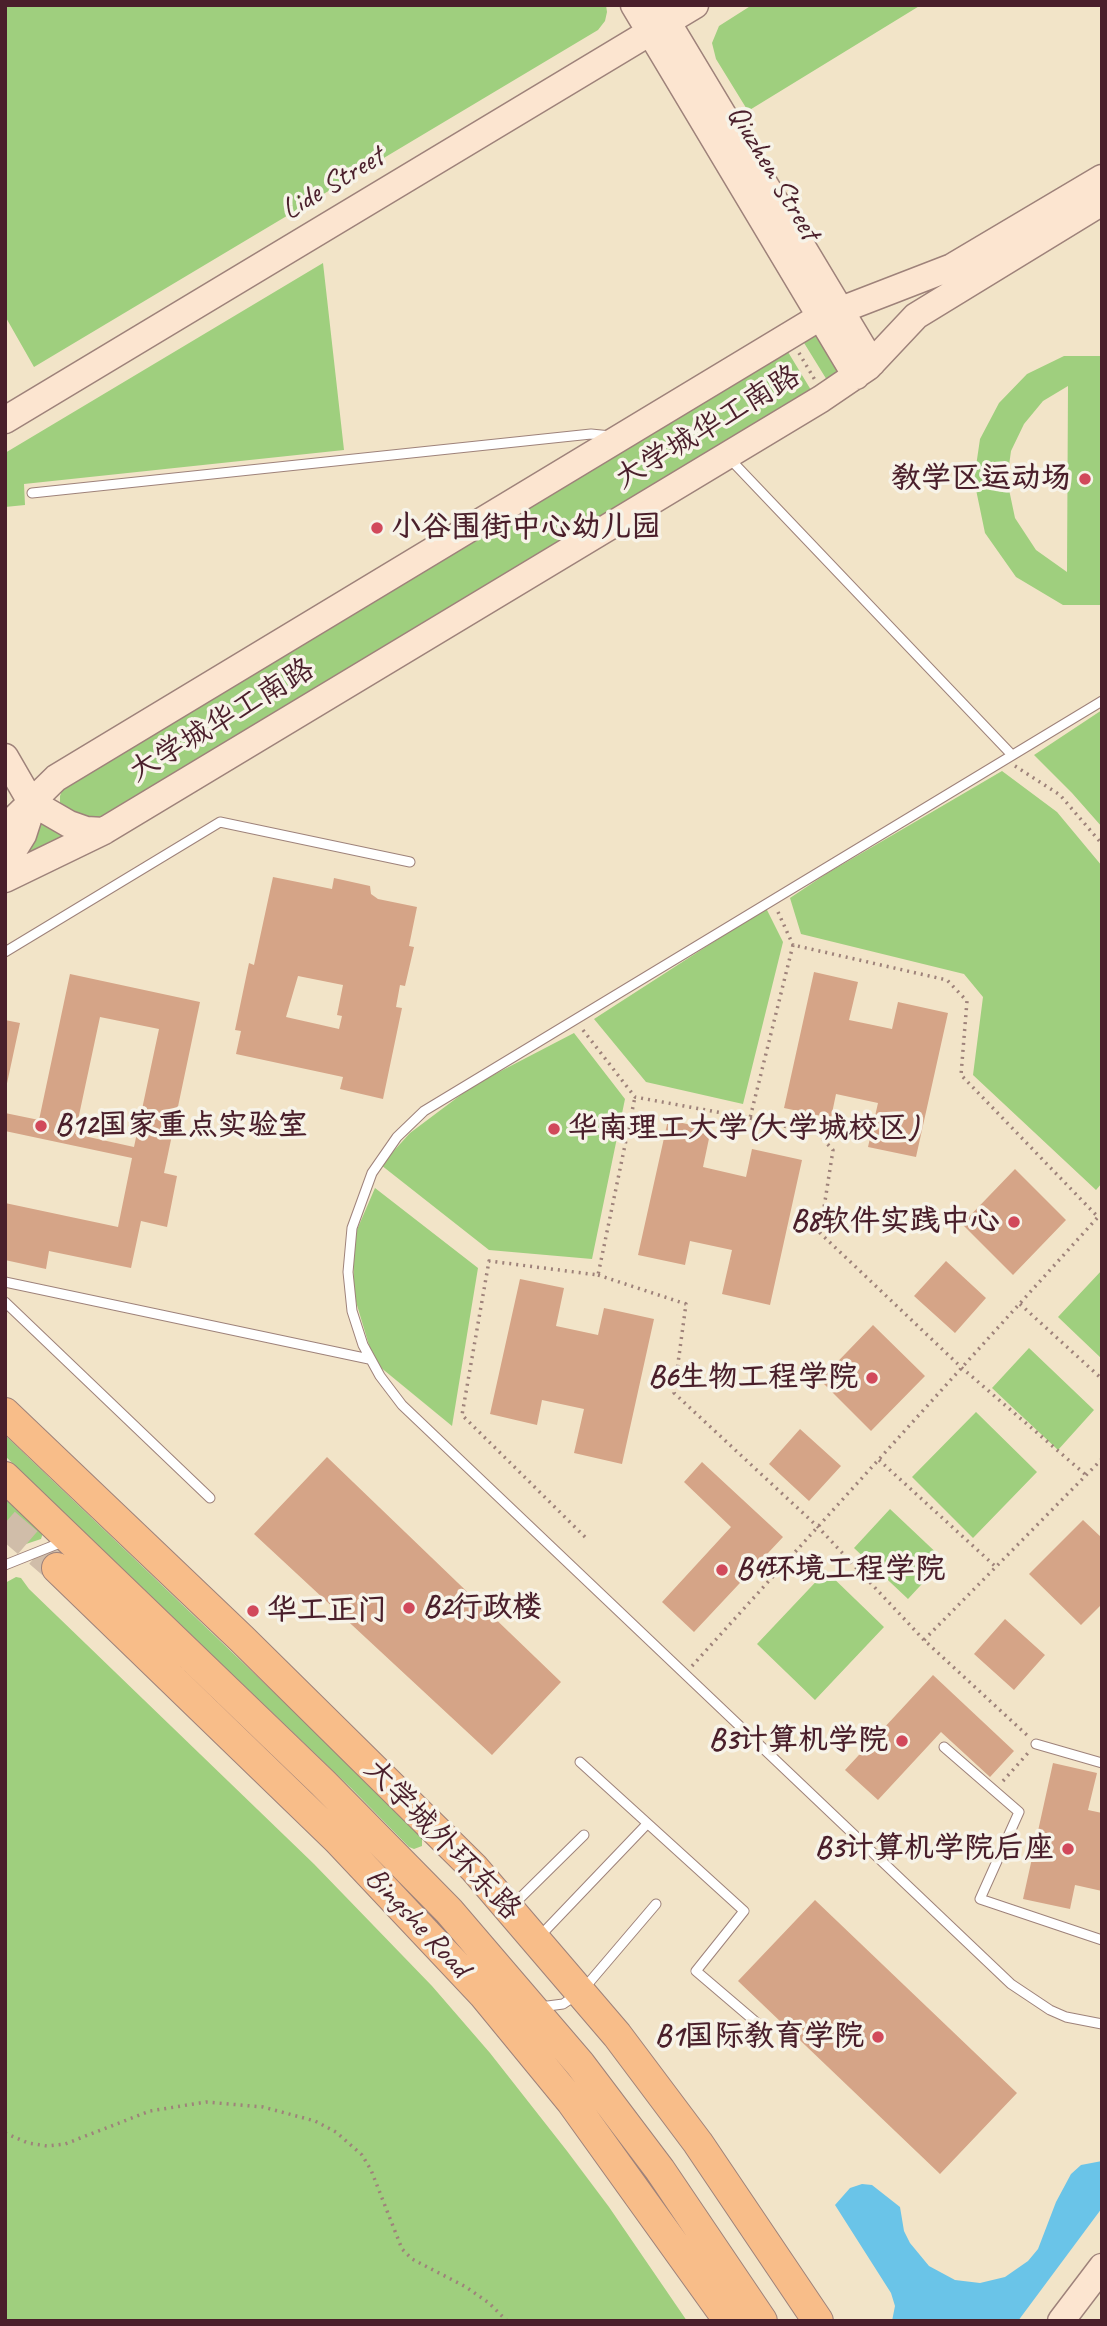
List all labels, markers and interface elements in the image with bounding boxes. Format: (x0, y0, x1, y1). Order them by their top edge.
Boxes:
street label: Qiuzhen Street (719, 99, 827, 247)
street label: Lide Street (275, 140, 391, 228)
street label: 大学城华工南路 (609, 358, 807, 498)
place label: 教学区运动场 (891, 461, 1071, 497)
marker: 教学区运动场 (1077, 471, 1093, 487)
place label: 小谷围街中心幼儿园 (391, 510, 661, 546)
marker: 小谷围街中心幼儿园 (369, 520, 385, 536)
street label: 大学城华工南路 (123, 651, 321, 791)
place label: B12国家重点实验室 (55, 1108, 308, 1144)
place label: 华南理工大学(大学城校区) (568, 1111, 918, 1147)
marker: B12国家重点实验室 (33, 1118, 49, 1134)
marker: 华南理工大学(大学城校区) (546, 1121, 562, 1137)
place label: B8软件实践中心 (791, 1204, 1000, 1240)
marker: B8软件实践中心 (1006, 1214, 1022, 1230)
place label: B6生物工程学院 (648, 1360, 858, 1396)
marker: B6生物工程学院 (864, 1370, 880, 1386)
place label: B4环境工程学院 (736, 1552, 945, 1588)
marker: B4环境工程学院 (714, 1562, 730, 1578)
place label: B2行政楼 (423, 1590, 542, 1626)
place label: 华工正门 (267, 1593, 387, 1629)
marker: B2行政楼 (401, 1600, 417, 1616)
marker: 华工正门 (245, 1603, 261, 1619)
place label: B3计算机学院 (709, 1723, 888, 1759)
marker: B3计算机学院 (894, 1733, 910, 1749)
street label: 大学城外环东路 (356, 1752, 528, 1928)
place label: B3计算机学院后座 (815, 1831, 1054, 1867)
marker: B3计算机学院后座 (1060, 1841, 1076, 1857)
street label: Bingshe Road (357, 1861, 477, 1985)
place label: B1国际教育学院 (655, 2019, 864, 2055)
marker: B1国际教育学院 (870, 2029, 886, 2045)

